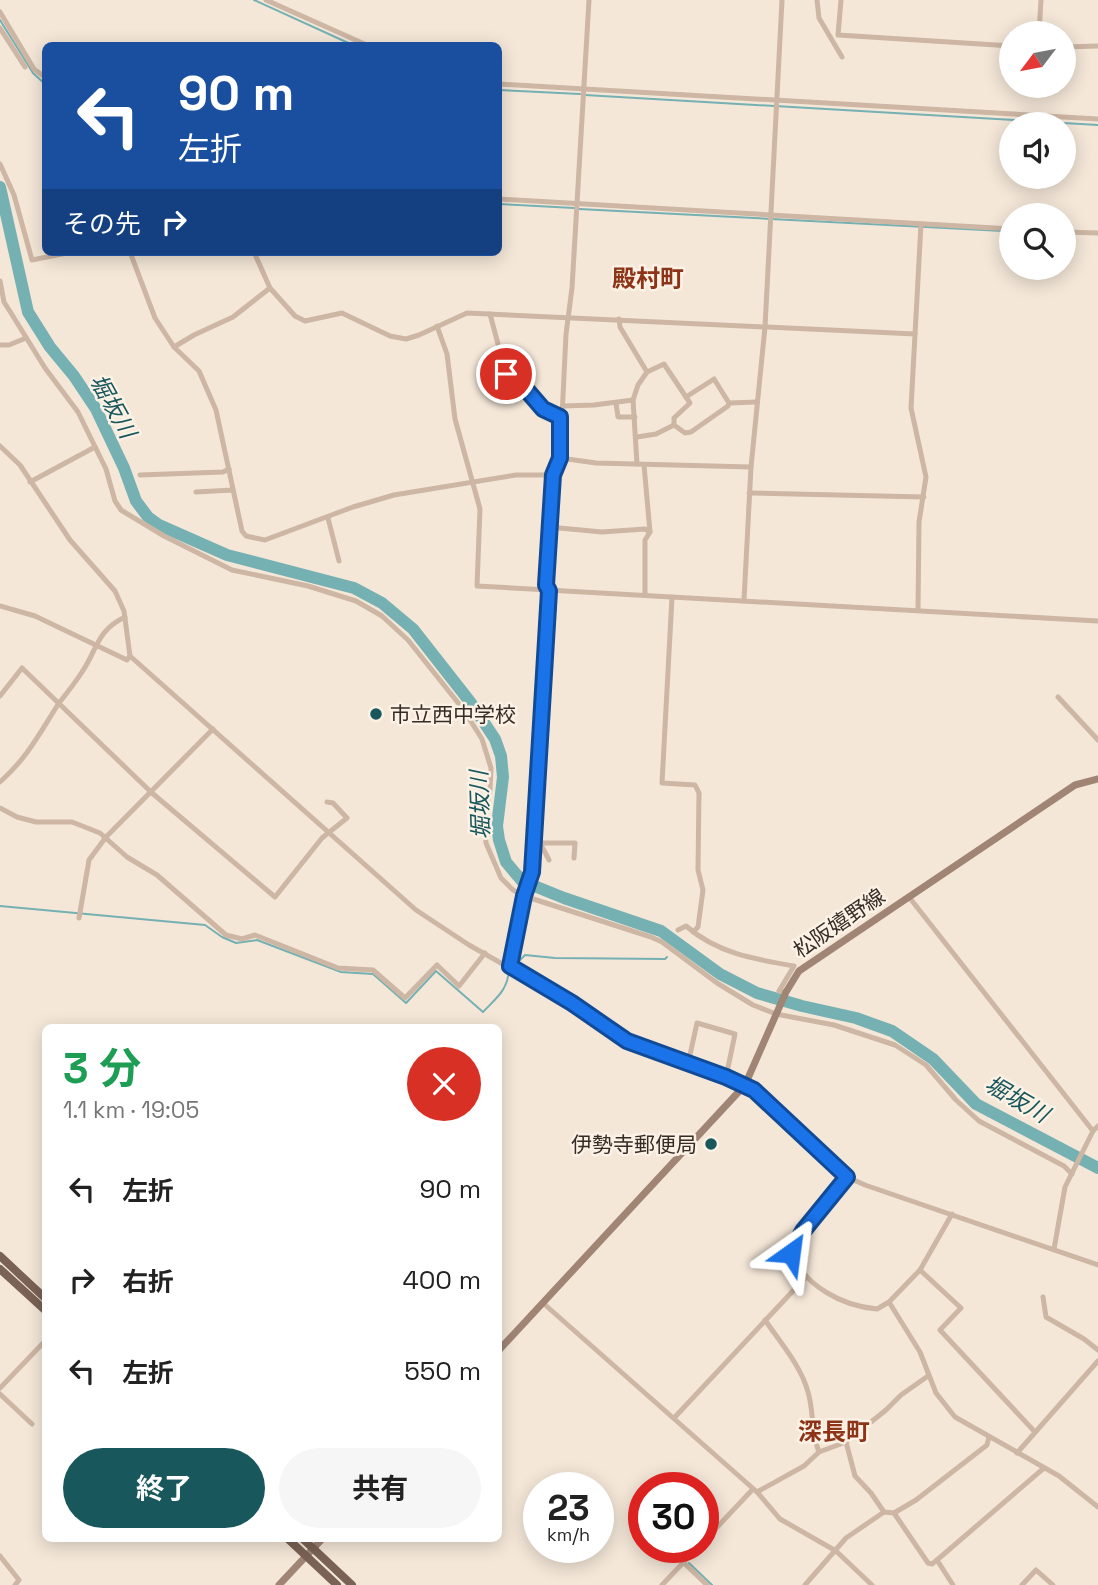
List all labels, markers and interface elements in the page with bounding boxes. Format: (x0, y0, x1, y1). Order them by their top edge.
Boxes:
north arrow (999, 21, 1076, 98)
map controls (999, 21, 1076, 280)
text: 90 m (178, 62, 294, 124)
icon: left (63, 70, 154, 161)
button: sound (999, 112, 1076, 189)
text: 左折 (178, 129, 242, 169)
icon: right (155, 203, 193, 241)
button: search (999, 203, 1076, 280)
text: その先 (63, 207, 141, 241)
district label: 殿村町 (612, 263, 684, 294)
pin (476, 344, 536, 404)
icon: arrive (487, 355, 525, 393)
water label: 堀坂川 (83, 369, 144, 446)
place label: 市立西中学校 (390, 701, 516, 728)
marker: 市立西中学校 (368, 706, 384, 722)
water label: 堀坂川 (464, 767, 496, 840)
street label: 松阪嬉野線 (788, 882, 890, 964)
text: 3 分 (63, 1042, 141, 1095)
button: close (407, 1047, 481, 1121)
water label: 堀坂川 (980, 1069, 1057, 1131)
text: 1.1 km · 19:05 (63, 1095, 199, 1125)
place label: 伊勢寺郵便局 (571, 1131, 697, 1158)
marker: 伊勢寺郵便局 (703, 1136, 719, 1152)
icon: left (63, 1170, 101, 1208)
text: 90 m (419, 1172, 481, 1206)
text: 左折 (122, 1174, 174, 1208)
position arrow (754, 1216, 828, 1290)
icon: right (63, 1261, 101, 1299)
text: 400 m (402, 1263, 481, 1297)
text: 右折 (122, 1265, 174, 1299)
icon: left (63, 1352, 101, 1390)
text: 550 m (404, 1354, 481, 1388)
text: 左折 (122, 1356, 174, 1390)
district label: 深長町 (798, 1416, 870, 1447)
button: 終了 (63, 1448, 265, 1528)
button: 共有 (279, 1448, 481, 1528)
speed limit sign: 30 (628, 1472, 719, 1563)
text: 23 (547, 1486, 590, 1530)
text: km/h (547, 1523, 590, 1546)

